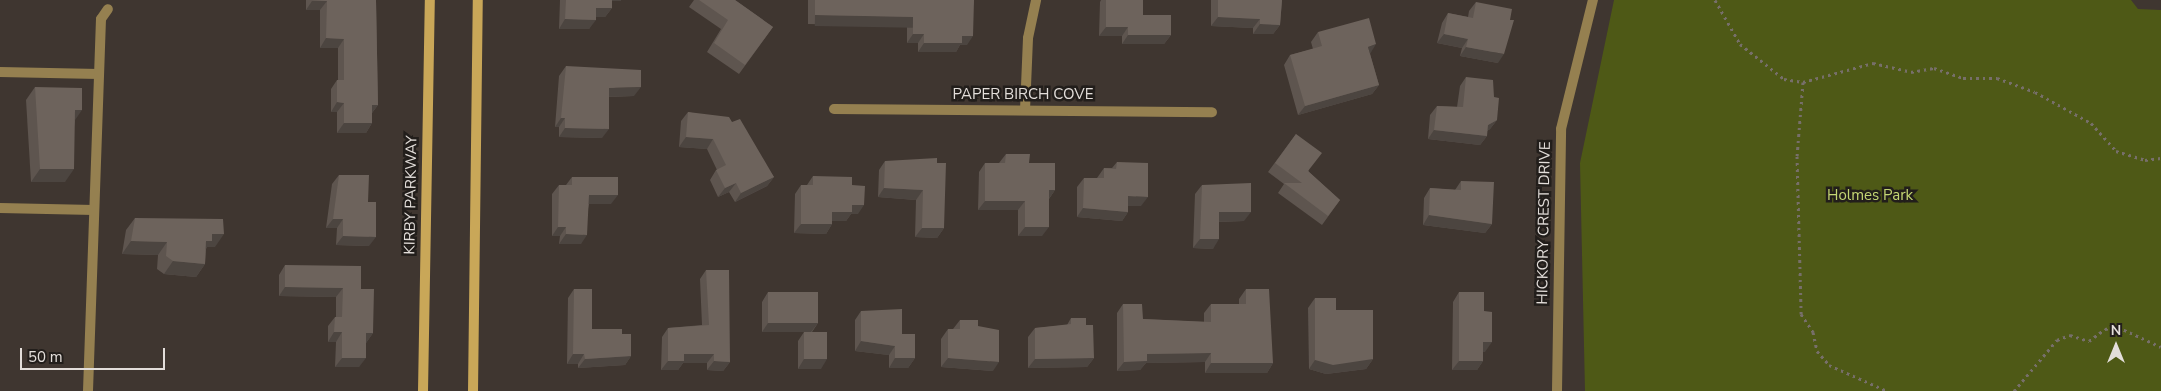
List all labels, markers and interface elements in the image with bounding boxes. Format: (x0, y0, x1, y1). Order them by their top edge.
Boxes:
street label: PAPER BIRCH COVE (953, 86, 1093, 104)
street label: KIRBY PARKWAY (401, 135, 421, 255)
street label: HICKORY CREST DRIVE (1534, 141, 1554, 305)
park label: Holmes Park (1827, 187, 1913, 205)
north arrow (2091, 321, 2141, 371)
text: N (2111, 321, 2121, 340)
scale bar (22, 338, 168, 370)
text: 50 m (28, 347, 63, 367)

